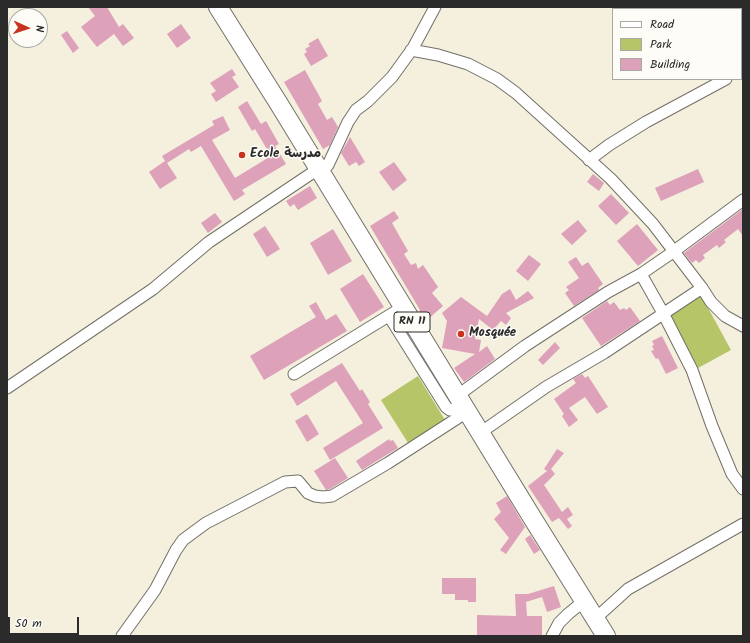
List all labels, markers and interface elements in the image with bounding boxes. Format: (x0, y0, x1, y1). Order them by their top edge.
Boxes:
north arrow (8, 8, 48, 48)
legend (612, 8, 742, 80)
text: Road (650, 15, 674, 34)
text: N (30, 25, 48, 33)
text: Park (650, 35, 672, 54)
text: Building (650, 55, 690, 74)
place label: Ecole مدرسة (250, 147, 321, 163)
marker: Ecole مدرسة (237, 150, 247, 160)
road number: RN 11 (394, 312, 430, 332)
place label: Mosquée (469, 326, 516, 342)
marker: Mosquée (456, 329, 466, 339)
scale bar (10, 609, 81, 635)
text: 50 m (15, 614, 42, 633)

